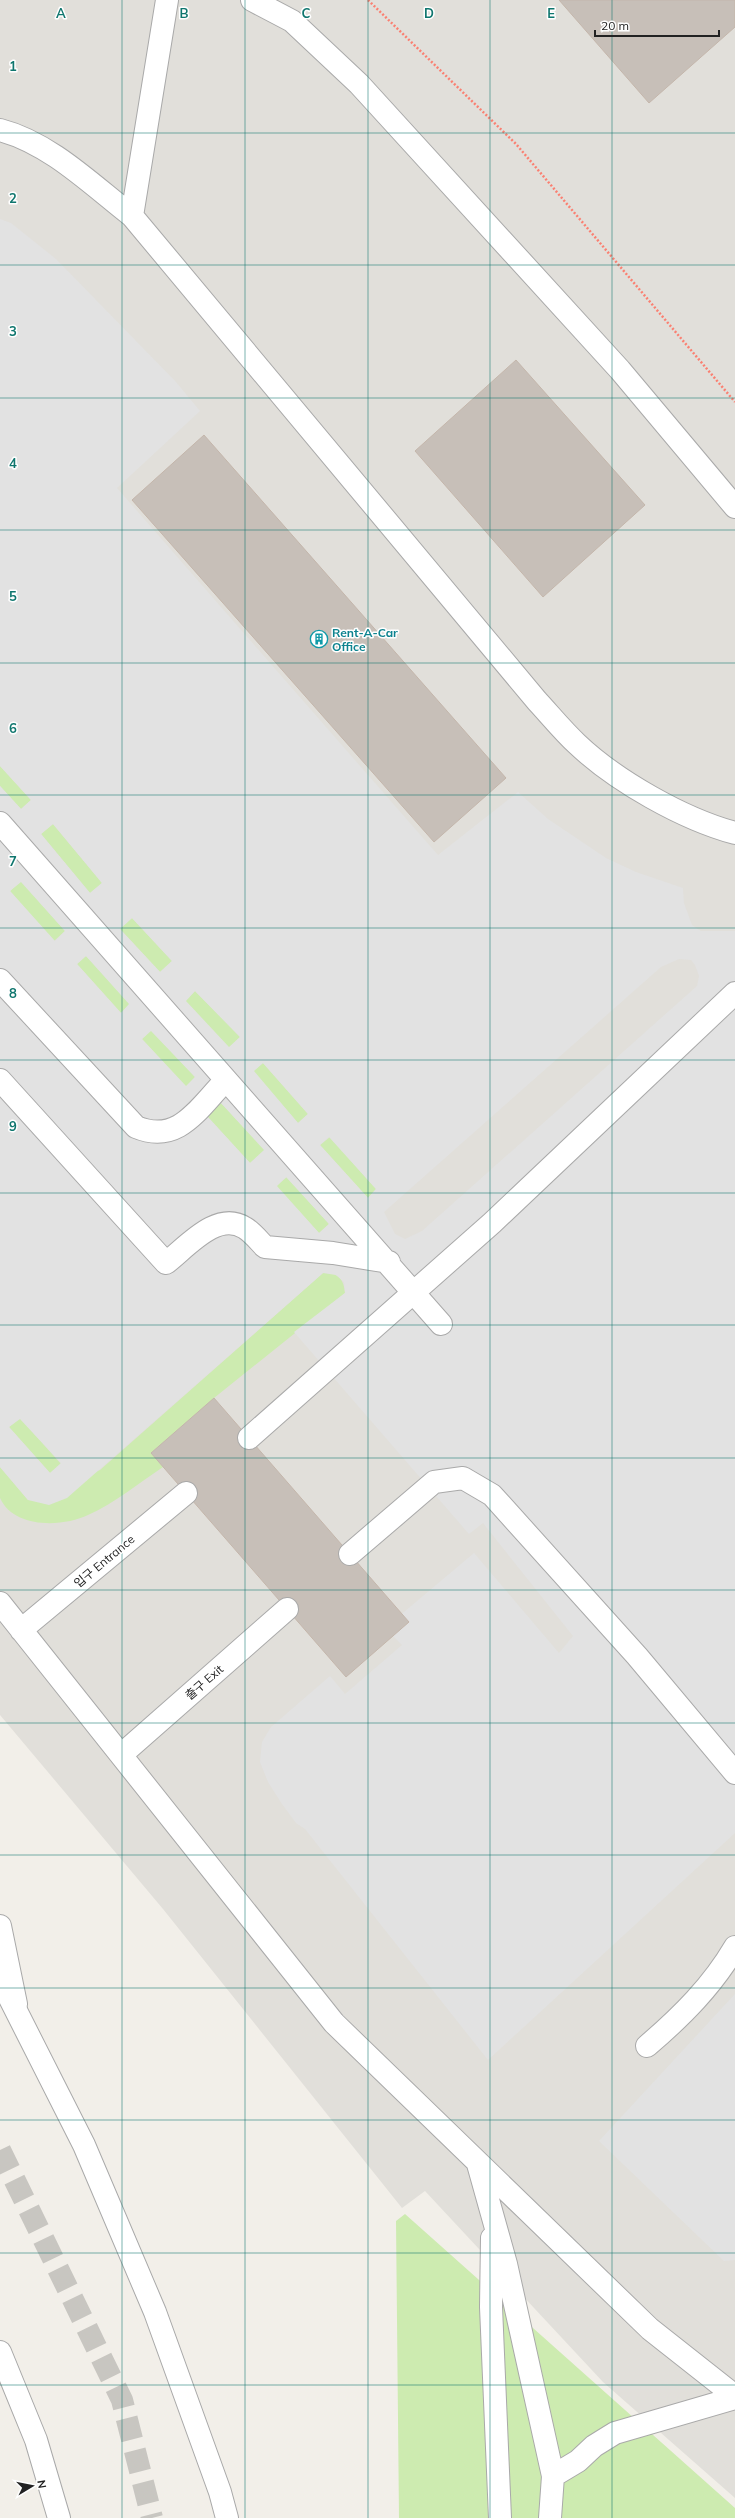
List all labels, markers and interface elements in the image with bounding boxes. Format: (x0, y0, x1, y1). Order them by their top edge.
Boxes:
text: A (56, 5, 66, 21)
text: B (180, 5, 189, 21)
text: C (302, 5, 311, 21)
text: D (424, 5, 434, 21)
text: E (547, 5, 555, 21)
scale bar (595, 12, 719, 38)
text: 20 m (601, 18, 629, 33)
text: 1 (9, 58, 17, 74)
text: 2 (9, 190, 17, 206)
text: 3 (9, 323, 17, 339)
text: 4 (9, 455, 17, 471)
text: 5 (9, 588, 17, 604)
place label: Rent-A-Car Office (332, 625, 398, 654)
building icon: Rent-A-Car Office (309, 629, 329, 649)
text: 6 (9, 720, 17, 736)
text: 7 (9, 853, 17, 869)
text: 8 (9, 985, 17, 1001)
text: 9 (9, 1118, 17, 1134)
street label: 입구 Entrance (71, 1531, 137, 1591)
street label: 출구 Exit (182, 1661, 226, 1703)
north arrow (12, 2466, 52, 2506)
text: N (34, 2479, 49, 2490)

